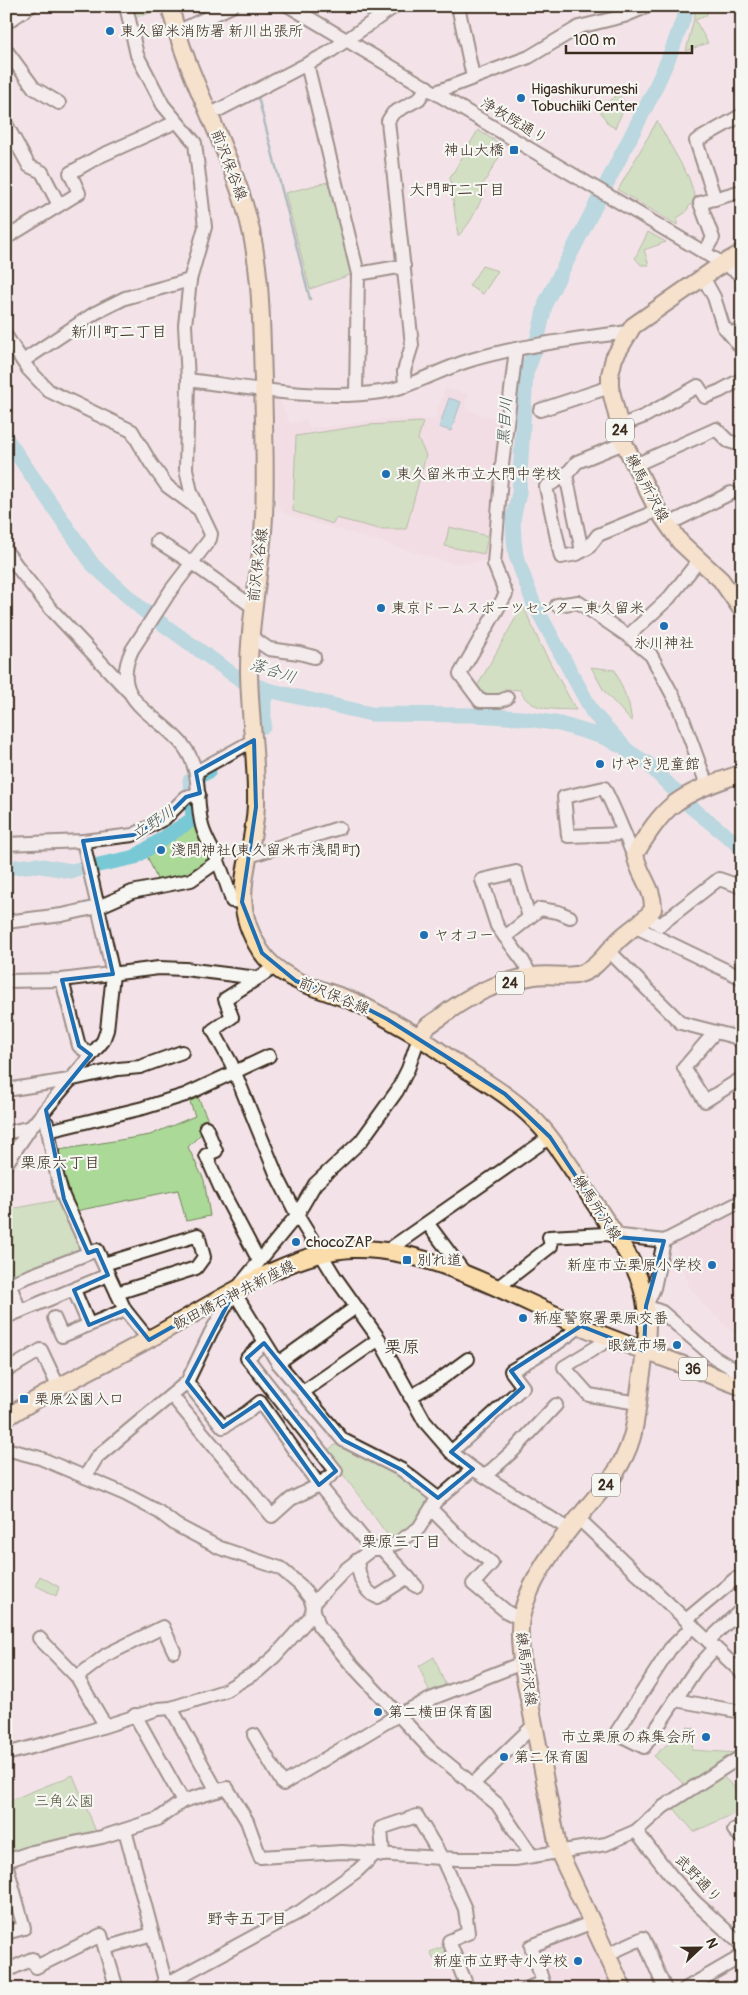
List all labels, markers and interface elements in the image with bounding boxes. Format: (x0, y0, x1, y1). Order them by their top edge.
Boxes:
place label: 東久留米消防署 新川出張所 (120, 22, 303, 41)
scale bar (566, 22, 692, 54)
marker: 東久留米消防署 新川出張所 (104, 25, 116, 37)
text: 100 m (573, 31, 616, 50)
place label: Higashikurumeshi Tobuchiiki Center (531, 80, 638, 116)
marker: Higashikurumeshi Tobuchiiki Center (515, 92, 527, 104)
street label: 浄牧院通り (477, 94, 551, 148)
street label: 前沢保谷線 (207, 127, 251, 203)
place label: 神山大橋 (444, 141, 504, 160)
marker: 神山大橋 (508, 144, 520, 156)
district label: 大門町二丁目 (409, 180, 505, 200)
district label: 新川町二丁目 (71, 322, 167, 342)
water label: 黒目川 (493, 396, 517, 446)
road number: 24 (606, 418, 634, 442)
street label: 練馬所沢線 (621, 450, 673, 526)
place label: 東久留米市立大門中学校 (396, 465, 561, 484)
marker: 東久留米市立大門中学校 (380, 468, 392, 480)
street label: 前沢保谷線 (244, 527, 272, 603)
place label: 東京ドームスポーツセンター東久留米 (391, 599, 645, 618)
marker: 東京ドームスポーツセンター東久留米 (375, 602, 387, 614)
marker: 氷川神社 (658, 620, 670, 632)
place label: 氷川神社 (634, 634, 694, 653)
water label: 落合川 (247, 654, 299, 688)
place label: けやき児童館 (610, 755, 700, 774)
marker: けやき児童館 (594, 758, 606, 770)
water label: 立野川 (127, 802, 179, 844)
place label: 淺間神社(東久留米市浅間町) (171, 841, 361, 860)
marker: 淺間神社(東久留米市浅間町) (155, 844, 167, 856)
place label: ヤオコー (434, 926, 494, 945)
marker: ヤオコー (418, 929, 430, 941)
road number: 24 (496, 971, 524, 994)
street label: 前沢保谷線 (296, 973, 372, 1019)
district label: 栗原六丁目 (20, 1153, 100, 1173)
street label: 練馬所沢線 (569, 1171, 625, 1245)
place label: chocoZAP (306, 1233, 373, 1252)
marker: chocoZAP (290, 1236, 302, 1248)
place label: 別れ道 (417, 1251, 462, 1270)
marker: 別れ道 (401, 1254, 413, 1266)
street label: 飯田橋石神井新座線 (170, 1256, 298, 1334)
place label: 新座市立栗原小学校 (567, 1256, 702, 1275)
marker: 新座市立栗原小学校 (706, 1259, 718, 1271)
place label: 新座警察署栗原交番 (533, 1309, 668, 1328)
marker: 新座警察署栗原交番 (517, 1312, 529, 1324)
district label: 栗原 (384, 1336, 420, 1359)
place label: 眼鏡市場 (607, 1336, 667, 1355)
marker: 眼鏡市場 (671, 1339, 683, 1351)
road number: 36 (679, 1358, 707, 1380)
place label: 栗原公園入口 (34, 1390, 124, 1409)
marker: 栗原公園入口 (18, 1393, 30, 1405)
road number: 24 (592, 1474, 620, 1496)
district label: 栗原三丁目 (361, 1532, 441, 1552)
street label: 練馬所沢線 (511, 1631, 541, 1707)
place label: 第二横田保育園 (388, 1703, 493, 1722)
marker: 第二横田保育園 (372, 1706, 384, 1718)
place label: 市立栗原の森集会所 (561, 1728, 696, 1747)
marker: 市立栗原の森集会所 (700, 1731, 712, 1743)
place label: 第二保育園 (514, 1748, 589, 1767)
marker: 第二保育園 (498, 1751, 510, 1763)
park label: 三角公園 (34, 1792, 94, 1811)
street label: 武野通り (671, 1851, 725, 1907)
district label: 野寺五丁目 (207, 1909, 287, 1929)
north arrow (676, 1922, 726, 1972)
text: N (702, 1936, 721, 1951)
place label: 新座市立野寺小学校 (433, 1952, 568, 1971)
marker: 新座市立野寺小学校 (572, 1955, 584, 1967)

